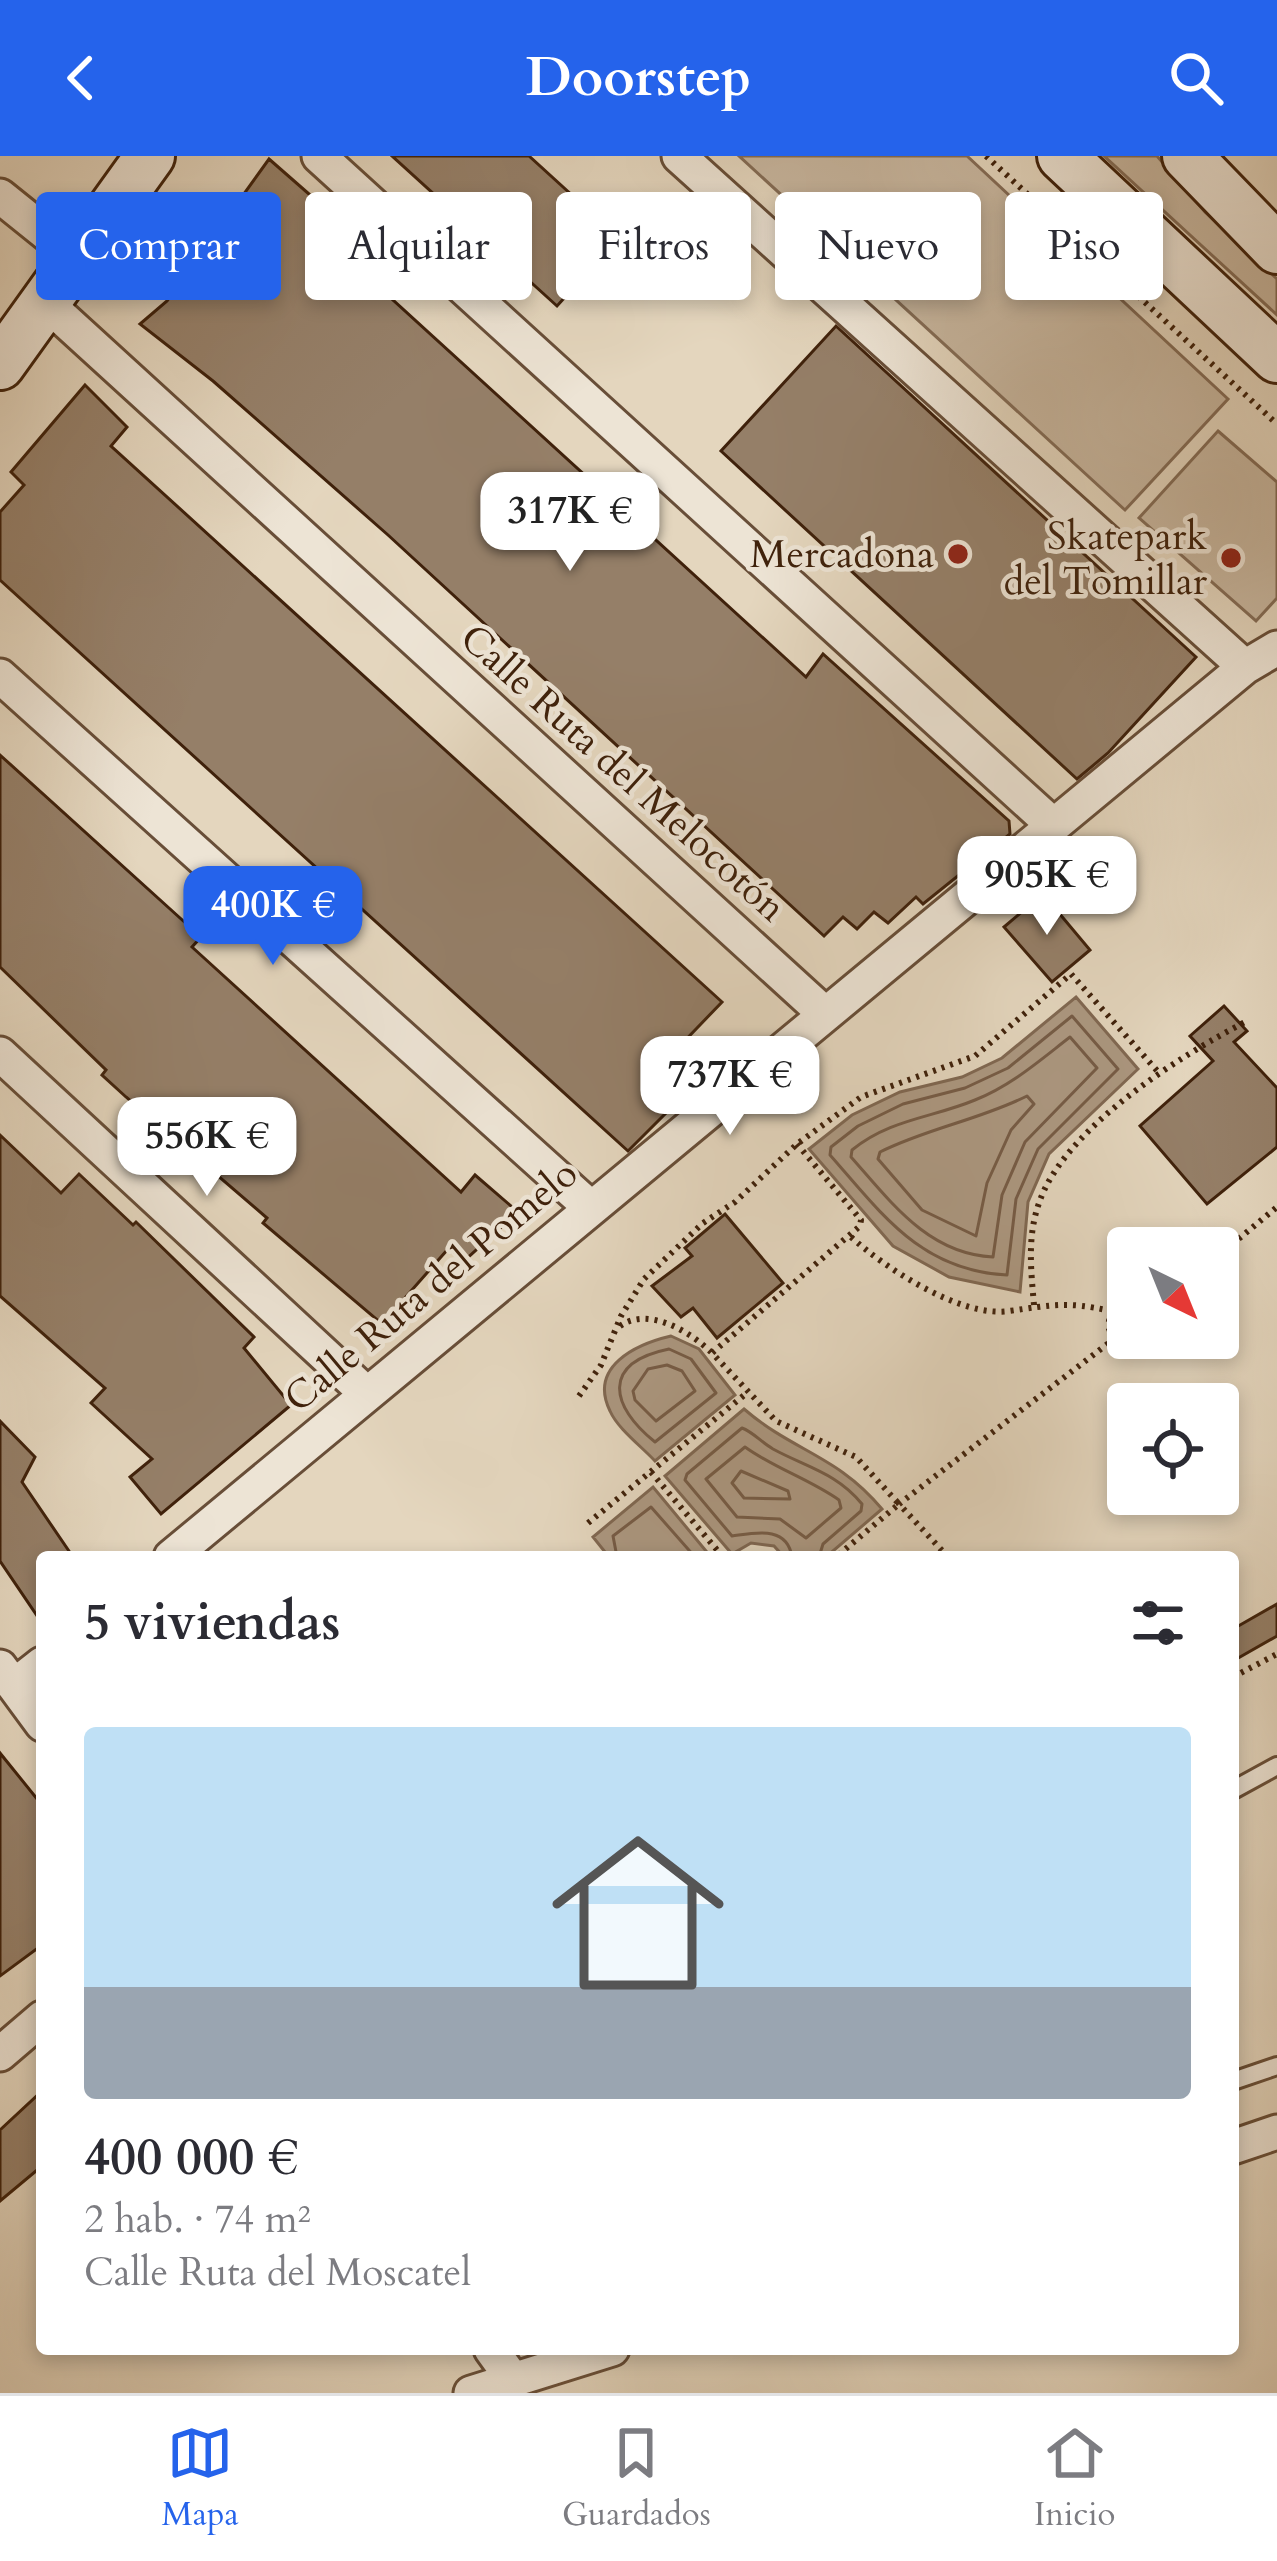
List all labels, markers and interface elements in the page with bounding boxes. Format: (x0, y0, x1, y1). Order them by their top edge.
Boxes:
text: Doorstep (526, 42, 751, 115)
icon: back (48, 45, 114, 111)
icon: search (1163, 45, 1229, 111)
chip: Comprar (36, 192, 281, 300)
chip: Alquilar (305, 192, 532, 300)
chip: Filtros (556, 192, 751, 300)
chip: Nuevo (775, 192, 981, 300)
chip: Piso (1005, 192, 1163, 300)
pin: 317K € (472, 472, 668, 574)
text: 317K € (507, 484, 633, 537)
place label: Skatepark del Tomillar (1004, 510, 1208, 608)
place label: Mercadona (750, 528, 934, 581)
marker: Mercadona (945, 541, 971, 567)
marker: Skatepark del Tomillar (1218, 545, 1244, 571)
street label: Calle Ruta del Melocotón (449, 612, 797, 934)
pin: 905K € (949, 836, 1145, 938)
text: 905K € (984, 848, 1110, 901)
pin: 400K € (175, 866, 371, 968)
text: 400K € (210, 878, 336, 931)
pin: 737K € (632, 1036, 828, 1138)
text: 737K € (667, 1048, 793, 1101)
pin: 556K € (109, 1097, 305, 1199)
text: 556K € (144, 1109, 270, 1162)
street label: Calle Ruta del Pomelo (273, 1148, 589, 1424)
north arrow (1107, 1227, 1239, 1359)
map controls (1107, 1227, 1239, 1515)
button: locate (1107, 1383, 1239, 1515)
text: 5 viviendas (84, 1588, 340, 1658)
icon: filters (1125, 1590, 1191, 1656)
icon: home (530, 1805, 746, 2021)
text: 400 000 € (84, 2123, 298, 2193)
text: 2 hab. · 74 m² (84, 2193, 311, 2246)
text: Calle Ruta del Moscatel (84, 2246, 471, 2299)
tab: Mapa (162, 2420, 239, 2537)
tab: Guardados (562, 2420, 711, 2537)
tab: Inicio (1034, 2420, 1115, 2537)

